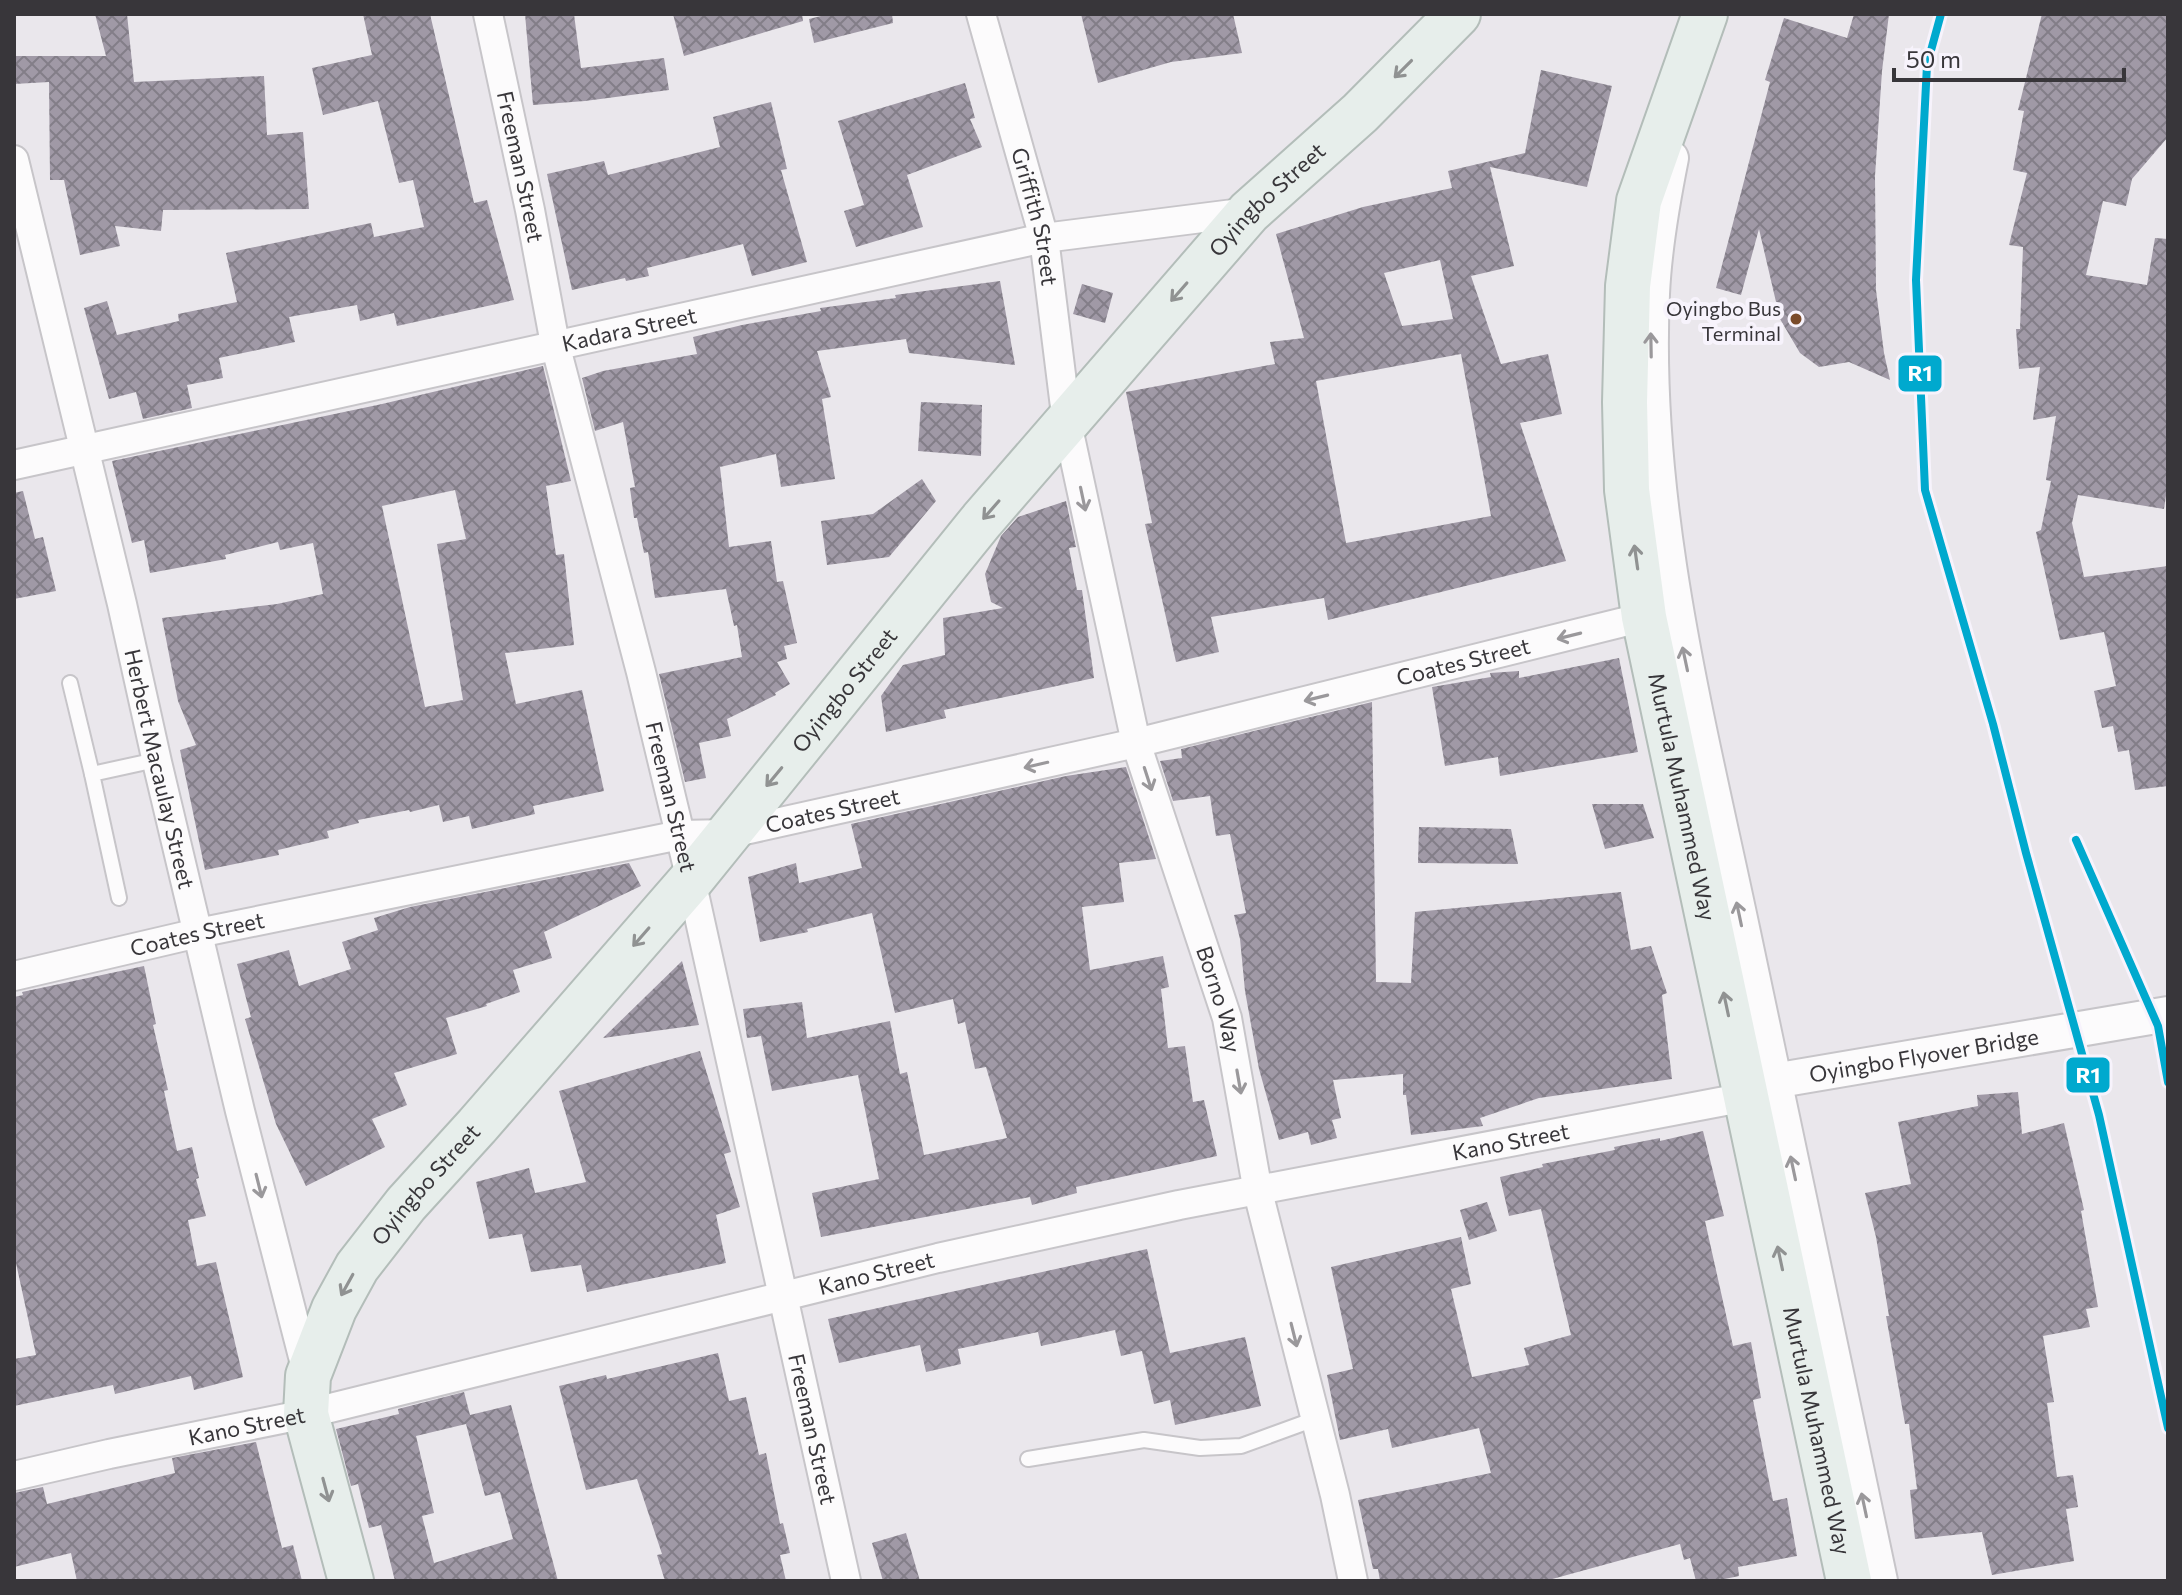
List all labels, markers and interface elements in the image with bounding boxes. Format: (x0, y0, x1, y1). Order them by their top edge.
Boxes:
scale bar (1894, 32, 2124, 82)
text: 50 m (1906, 44, 1961, 73)
one-way arrow (1394, 59, 1413, 78)
street label: Freeman Street (492, 88, 550, 244)
street label: Oyingbo Street (1203, 137, 1330, 262)
street label: Griffith Street (1006, 144, 1064, 287)
one-way arrow (1171, 282, 1189, 302)
place label: Oyingbo Bus Terminal (1666, 296, 1781, 345)
street label: Kadara Street (559, 301, 699, 357)
marker: Oyingbo Bus Terminal (1788, 311, 1804, 327)
one-way arrow (1644, 332, 1659, 359)
line badge: R1 (1897, 354, 1943, 393)
text: R1 (1907, 359, 1933, 386)
one-way arrow (1076, 486, 1091, 511)
one-way arrow (982, 500, 1000, 520)
one-way arrow (1628, 545, 1643, 570)
street label: Oyingbo Street (786, 622, 902, 758)
one-way arrow (1556, 629, 1582, 644)
street label: Coates Street (1394, 632, 1533, 691)
street label: Herbert Macaulay Street (119, 646, 201, 891)
one-way arrow (1677, 647, 1692, 673)
street label: Murtula Muhammed Way (1643, 670, 1722, 923)
one-way arrow (1304, 692, 1330, 707)
street label: Freeman Street (640, 719, 703, 874)
one-way arrow (1024, 758, 1049, 773)
one-way arrow (765, 766, 783, 787)
one-way arrow (1141, 767, 1156, 792)
street label: Coates Street (763, 782, 902, 838)
one-way arrow (1731, 901, 1746, 927)
street label: Coates Street (127, 906, 267, 961)
one-way arrow (632, 927, 650, 947)
street label: Borno Way (1191, 942, 1247, 1055)
one-way arrow (1718, 992, 1733, 1017)
street label: Oyingbo Flyover Bridge (1807, 1022, 2040, 1088)
line badge: R1 (2065, 1056, 2111, 1094)
text: R1 (2075, 1061, 2101, 1088)
one-way arrow (1232, 1068, 1247, 1094)
street label: Kano Street (1450, 1117, 1571, 1166)
street label: Oyingbo Street (365, 1118, 485, 1250)
one-way arrow (1785, 1156, 1800, 1181)
one-way arrow (253, 1173, 268, 1199)
street label: Kano Street (815, 1245, 937, 1300)
one-way arrow (1772, 1246, 1787, 1271)
one-way arrow (339, 1273, 355, 1296)
street label: Murtula Muhammed Way (1778, 1304, 1857, 1557)
one-way arrow (1288, 1322, 1303, 1348)
street label: Freeman Street (783, 1351, 843, 1507)
street label: Kano Street (186, 1401, 307, 1451)
one-way arrow (320, 1476, 335, 1502)
one-way arrow (1856, 1492, 1871, 1518)

